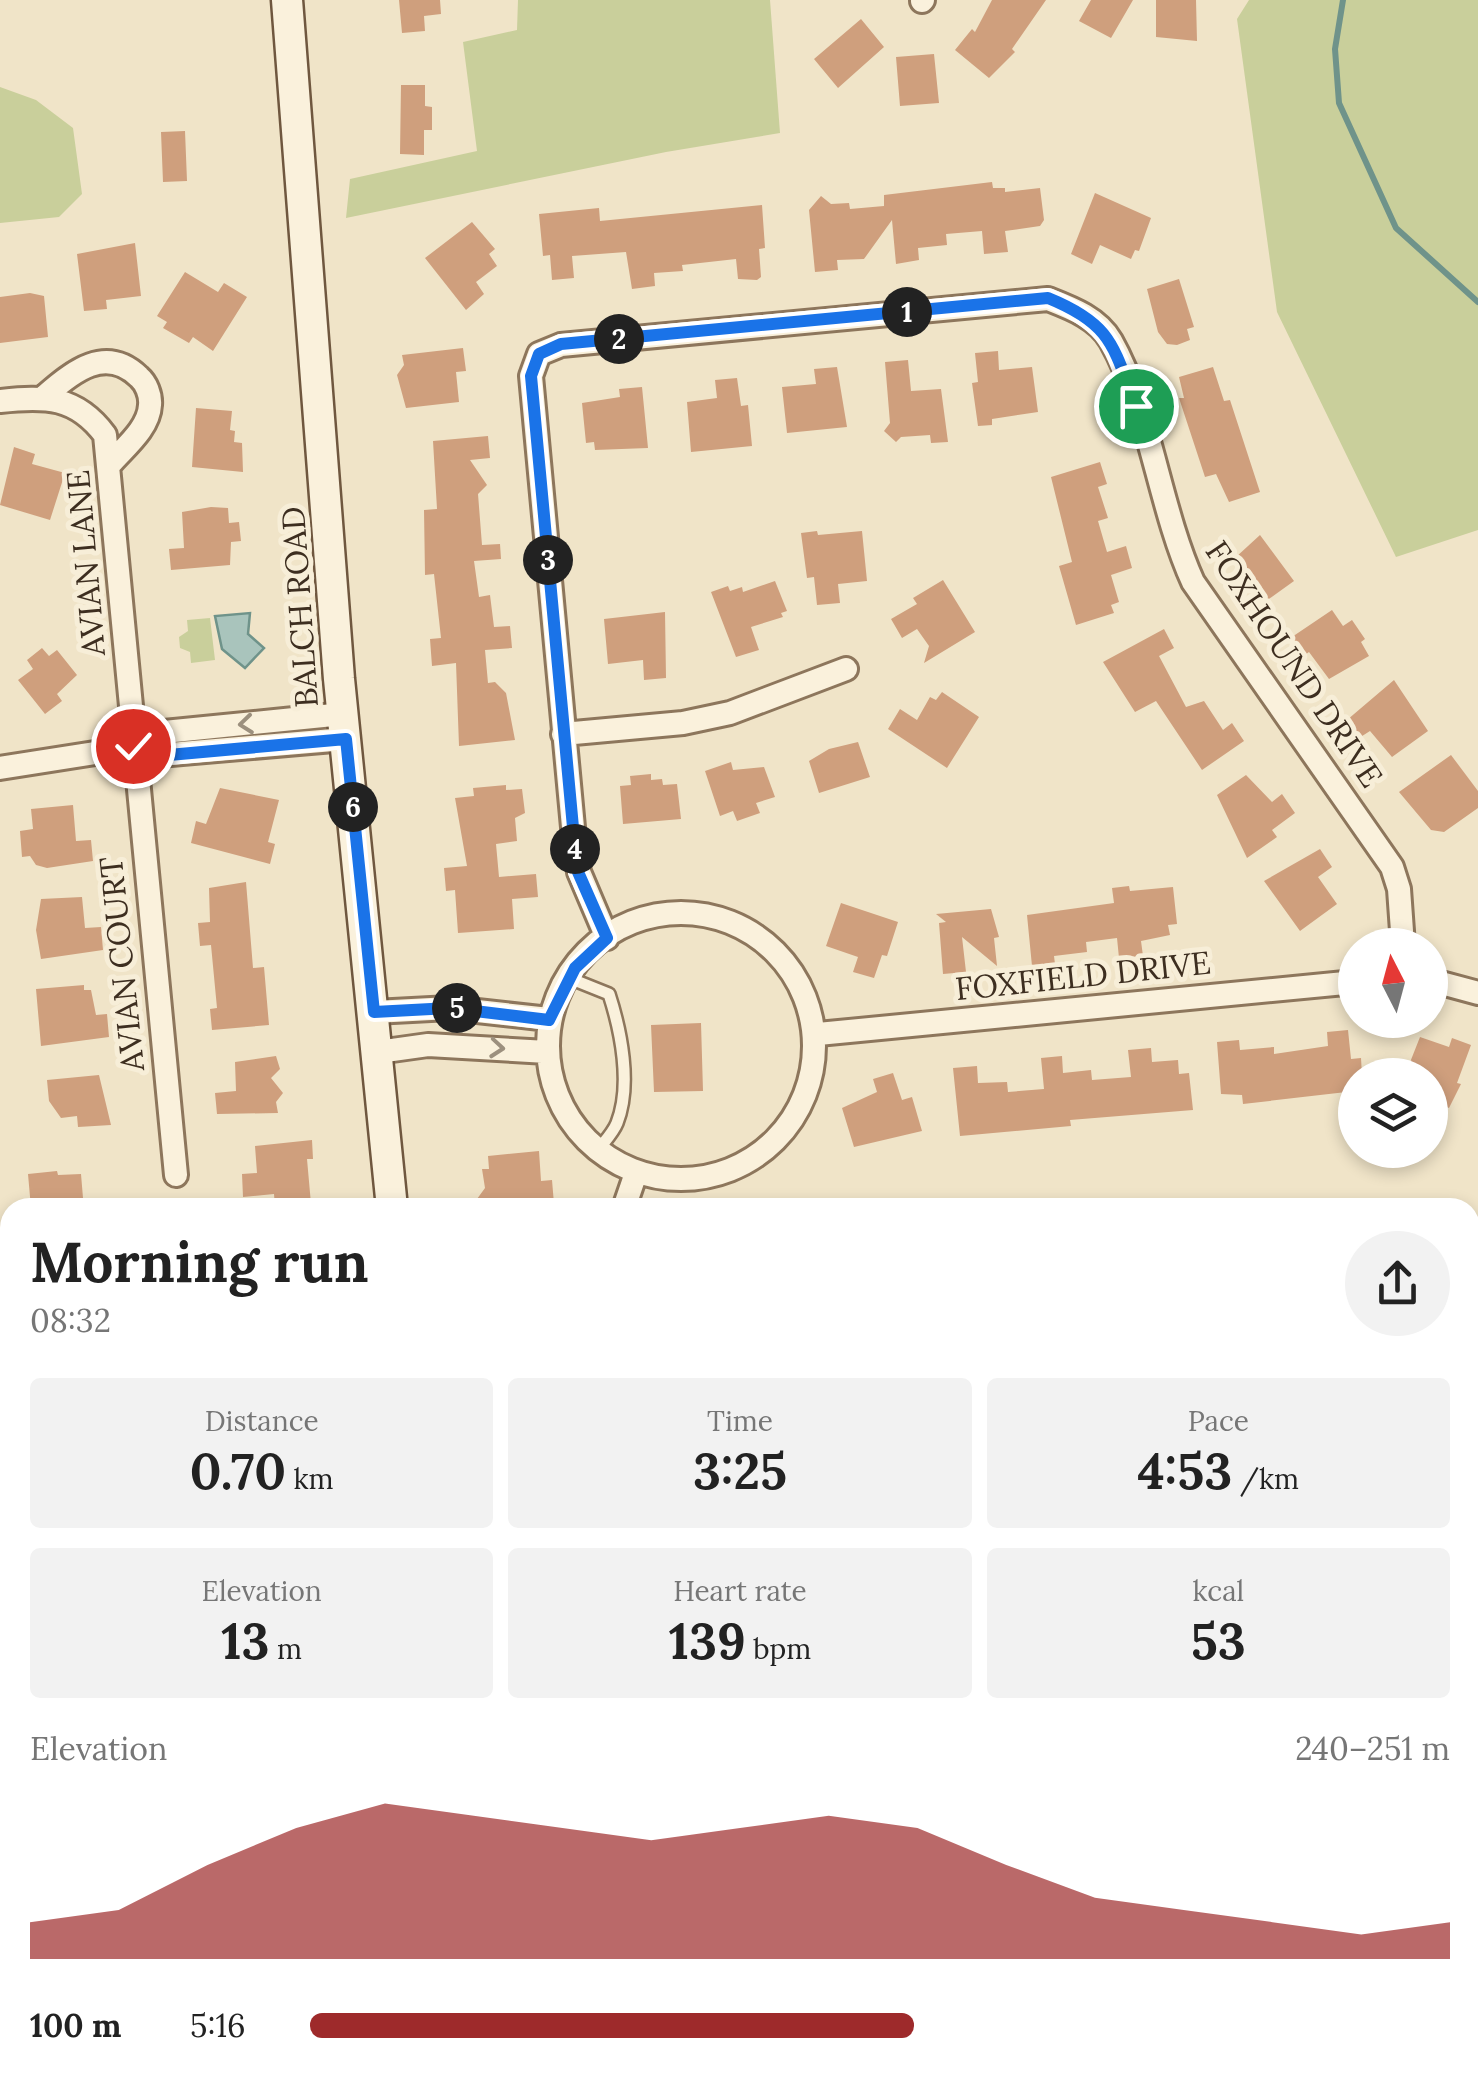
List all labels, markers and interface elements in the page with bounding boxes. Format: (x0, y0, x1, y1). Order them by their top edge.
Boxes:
pin: 1 (882, 287, 932, 337)
text: 1 (901, 294, 913, 330)
pin: 2 (594, 314, 644, 364)
text: 2 (612, 321, 626, 357)
pin (1094, 364, 1179, 449)
icon: arrive (1109, 379, 1164, 434)
street label: AVIAN LANE (57, 468, 114, 659)
street label: BALCH ROAD (272, 505, 327, 709)
street label: FOXHOUND DRIVE (1197, 533, 1392, 795)
pin: 3 (523, 535, 573, 585)
text: 3 (540, 542, 556, 578)
pin (91, 704, 176, 789)
one-way arrow (237, 713, 253, 734)
icon: check (106, 719, 161, 774)
pin: 6 (328, 782, 378, 832)
text: 6 (345, 789, 361, 825)
pin: 4 (550, 824, 600, 874)
text: 4 (567, 831, 583, 867)
street label: AVIAN COURT (90, 855, 153, 1074)
north arrow (1338, 928, 1448, 1038)
map controls (1338, 928, 1448, 1168)
street label: FOXFIELD DRIVE (953, 942, 1213, 1009)
pin: 5 (432, 983, 482, 1033)
text: 5 (449, 990, 465, 1026)
one-way arrow (490, 1036, 506, 1058)
button: layers (1338, 1058, 1448, 1168)
text: Morning run (30, 1227, 368, 1297)
button: share (1345, 1231, 1450, 1336)
text: 08:32 (30, 1300, 111, 1341)
text: Distance (205, 1403, 319, 1439)
text: Time (707, 1403, 773, 1439)
text: Pace (1188, 1403, 1249, 1439)
text: 0.70 (190, 1439, 286, 1503)
text: 3:25 (693, 1439, 787, 1503)
text: 4:53 (1138, 1439, 1232, 1503)
text: km (286, 1461, 334, 1497)
text: /km (1232, 1461, 1299, 1497)
text: Elevation (202, 1573, 322, 1609)
text: Heart rate (673, 1573, 807, 1609)
text: kcal (1192, 1573, 1244, 1609)
text: 13 (221, 1609, 270, 1673)
text: 139 (669, 1609, 746, 1673)
text: 53 (1191, 1609, 1246, 1673)
text: m (270, 1631, 302, 1667)
text: bpm (746, 1631, 811, 1667)
text: Elevation (30, 1728, 167, 1769)
text: 240–251 m (1295, 1728, 1450, 1769)
text: 100 m (30, 2005, 122, 2046)
text: 5:16 (190, 2005, 246, 2046)

